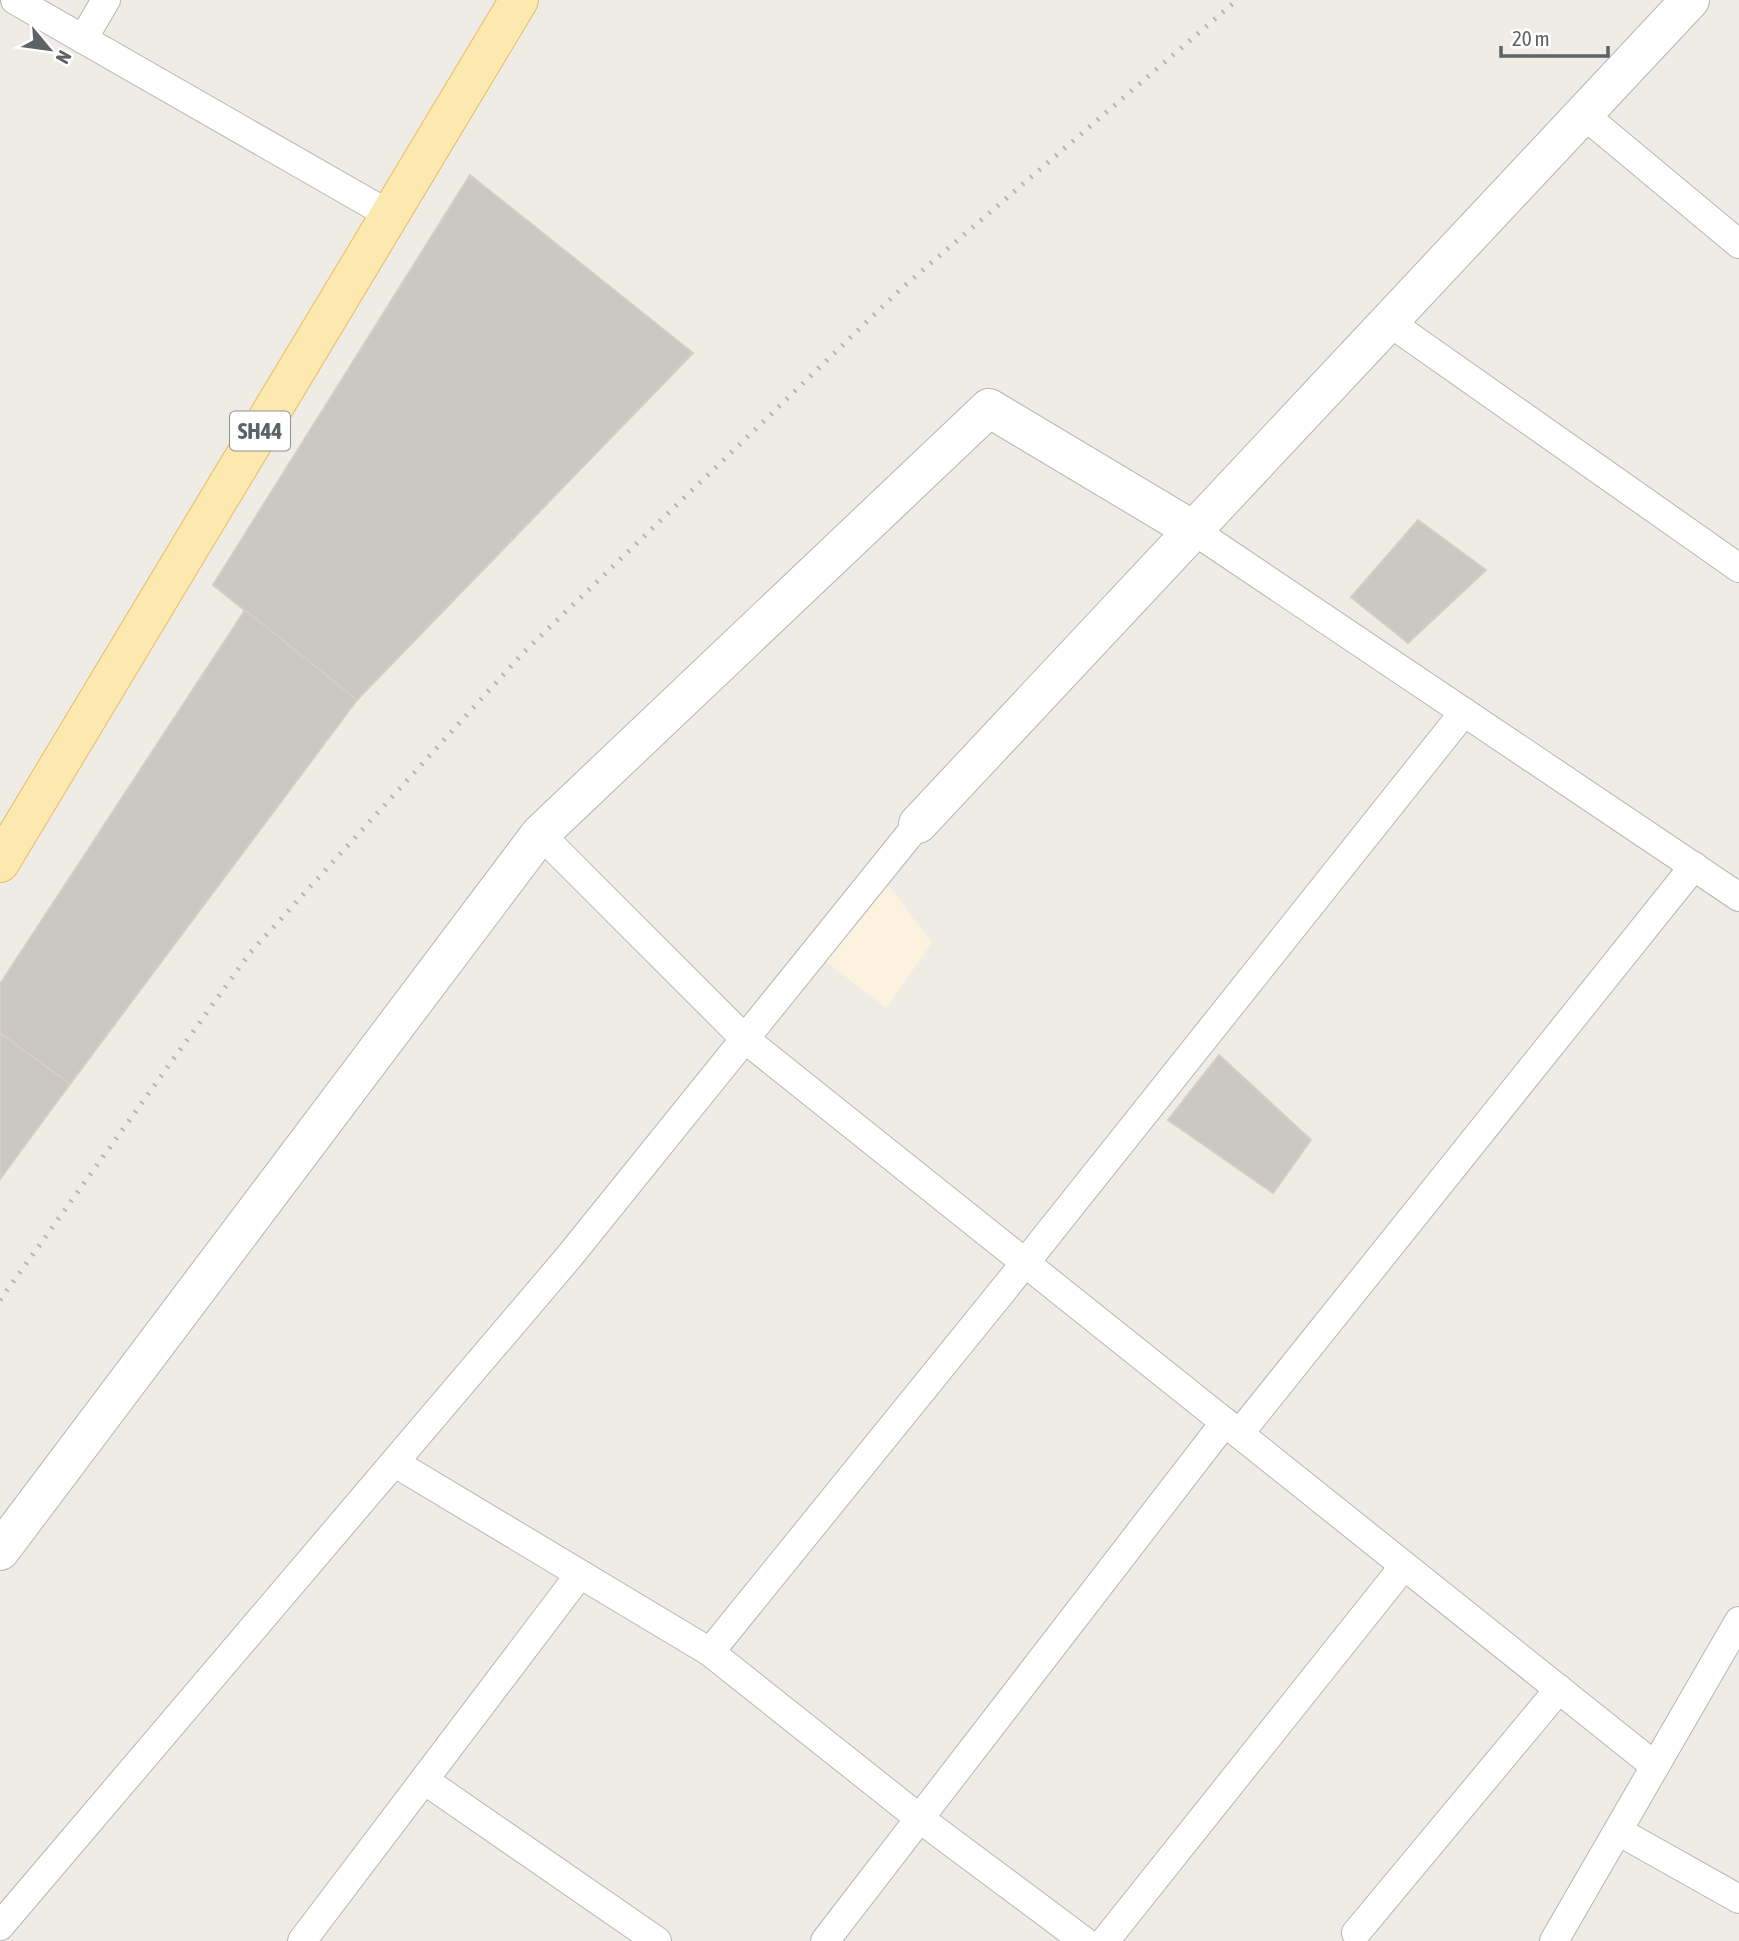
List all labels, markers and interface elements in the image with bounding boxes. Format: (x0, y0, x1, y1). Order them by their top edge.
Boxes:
north arrow (14, 14, 84, 84)
scale bar (1501, 14, 1608, 58)
text: 20 m (1512, 26, 1550, 50)
text: N (52, 47, 76, 67)
road number: SH44 (230, 412, 290, 450)

